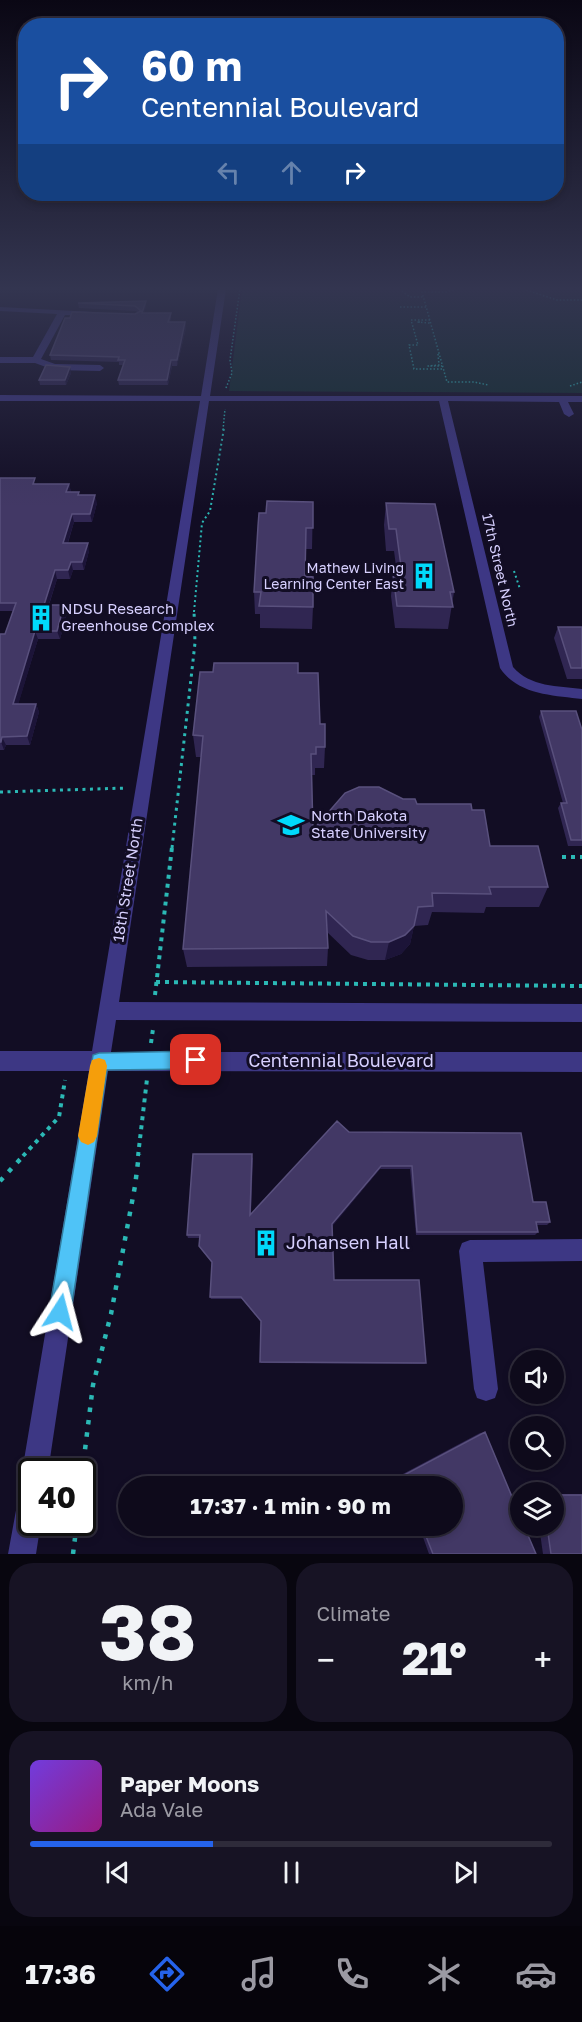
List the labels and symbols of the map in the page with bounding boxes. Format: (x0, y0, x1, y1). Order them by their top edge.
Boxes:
street label: 17th Street North (479, 512, 522, 628)
place label: Mathew Living Learning Center East (263, 559, 404, 592)
building icon: Mathew Living Learning Center East (409, 561, 439, 591)
place label: NDSU Research Greenhouse Complex (61, 599, 215, 634)
building icon: NDSU Research Greenhouse Complex (26, 603, 56, 633)
place label: North Dakota State University (311, 806, 427, 841)
school or university icon: North Dakota State University (276, 810, 306, 840)
street label: 18th Street North (108, 817, 146, 943)
pin (170, 1034, 221, 1085)
street label: Centennial Boulevard (248, 1049, 434, 1071)
building icon: Johansen Hall (251, 1228, 281, 1258)
place label: Johansen Hall (286, 1231, 410, 1253)
position arrow (28, 1280, 92, 1344)
speed limit sign: 40 (18, 1458, 96, 1536)

